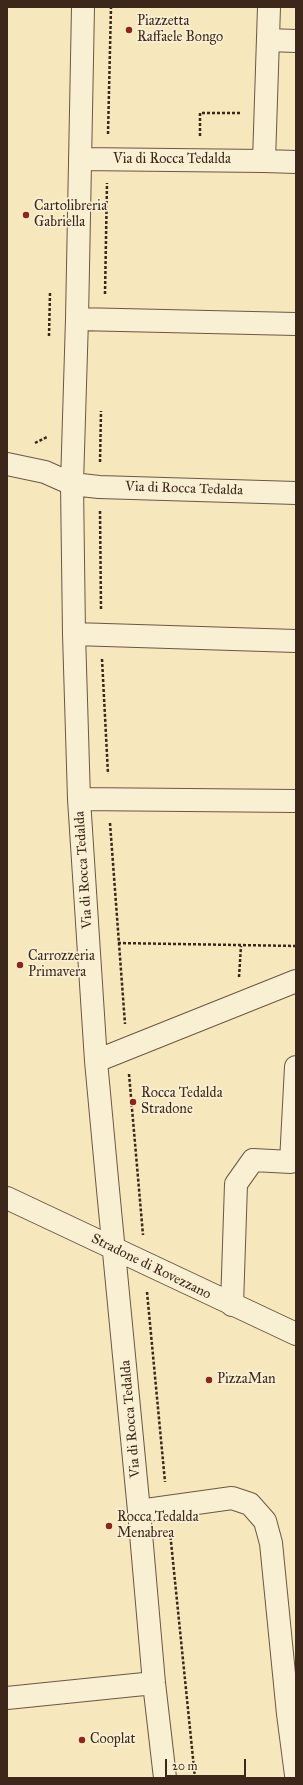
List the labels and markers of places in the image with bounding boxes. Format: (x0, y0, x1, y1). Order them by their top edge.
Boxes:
place label: Piazzetta Raffaele Bongo (137, 14, 223, 46)
marker: Piazzetta Raffaele Bongo (124, 25, 134, 35)
place label: Cartolibreria Gabriella (34, 199, 107, 232)
marker: Cartolibreria Gabriella (21, 210, 31, 220)
place label: Carrozzeria Primavera (28, 949, 95, 982)
marker: Carrozzeria Primavera (15, 960, 25, 970)
place label: Rocca Tedalda Stradone (141, 1086, 223, 1118)
marker: Rocca Tedalda Stradone (128, 1097, 138, 1107)
place label: PizzaMan (217, 1372, 276, 1388)
marker: PizzaMan (204, 1375, 214, 1385)
place label: Rocca Tedalda Menabrea (117, 1510, 199, 1542)
marker: Rocca Tedalda Menabrea (104, 1521, 114, 1531)
place label: Cooplat (90, 1732, 135, 1748)
marker: Cooplat (77, 1735, 87, 1745)

